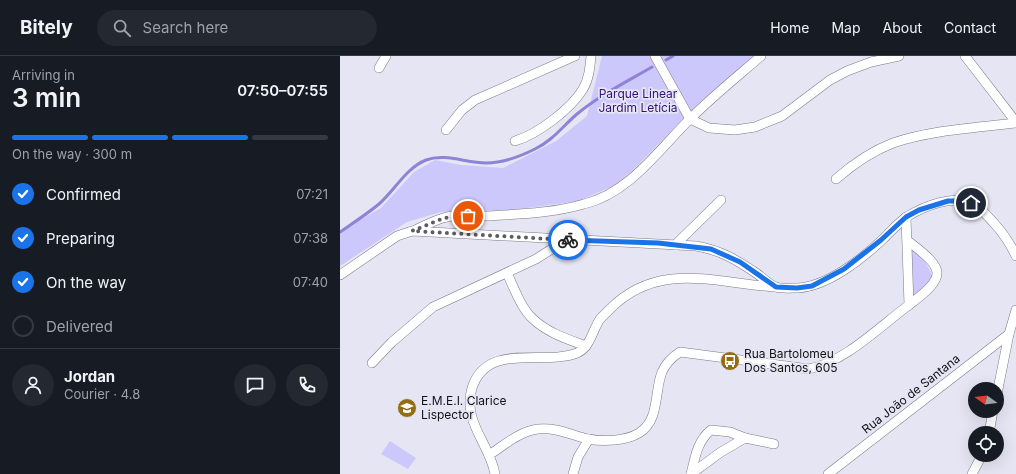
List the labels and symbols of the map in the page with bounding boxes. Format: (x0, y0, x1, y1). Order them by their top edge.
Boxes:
park label: Parque Linear Jardim Letícia (598, 86, 678, 115)
pin (954, 186, 988, 220)
pin (451, 199, 485, 233)
courier (548, 220, 588, 260)
place label: Rua Bartolomeu Dos Santos, 605 (744, 346, 838, 375)
bus stop icon: Rua Bartolomeu Dos Santos, 605 (719, 350, 741, 372)
street label: Rua João de Santana (859, 351, 963, 437)
north arrow (968, 382, 1004, 418)
place label: E.M.E.I. Clarice Lispector (421, 393, 507, 422)
school or university icon: E.M.E.I. Clarice Lispector (396, 397, 418, 419)

